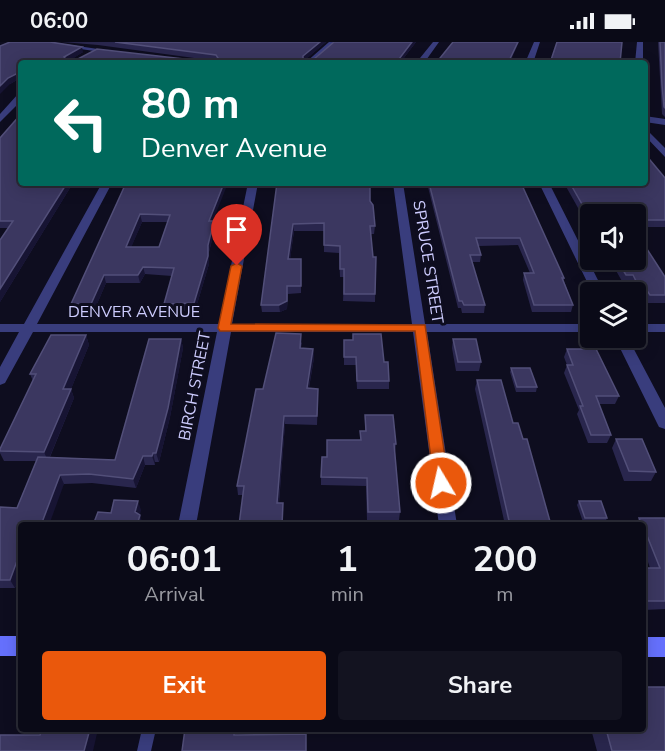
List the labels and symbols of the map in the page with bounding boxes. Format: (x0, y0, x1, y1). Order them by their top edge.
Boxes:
street label: SPRUCE STREET (407, 199, 449, 326)
pin (211, 204, 262, 266)
street label: DENVER AVENUE (68, 301, 200, 323)
street label: BIRCH STREET (174, 329, 216, 442)
position arrow (409, 451, 473, 515)

